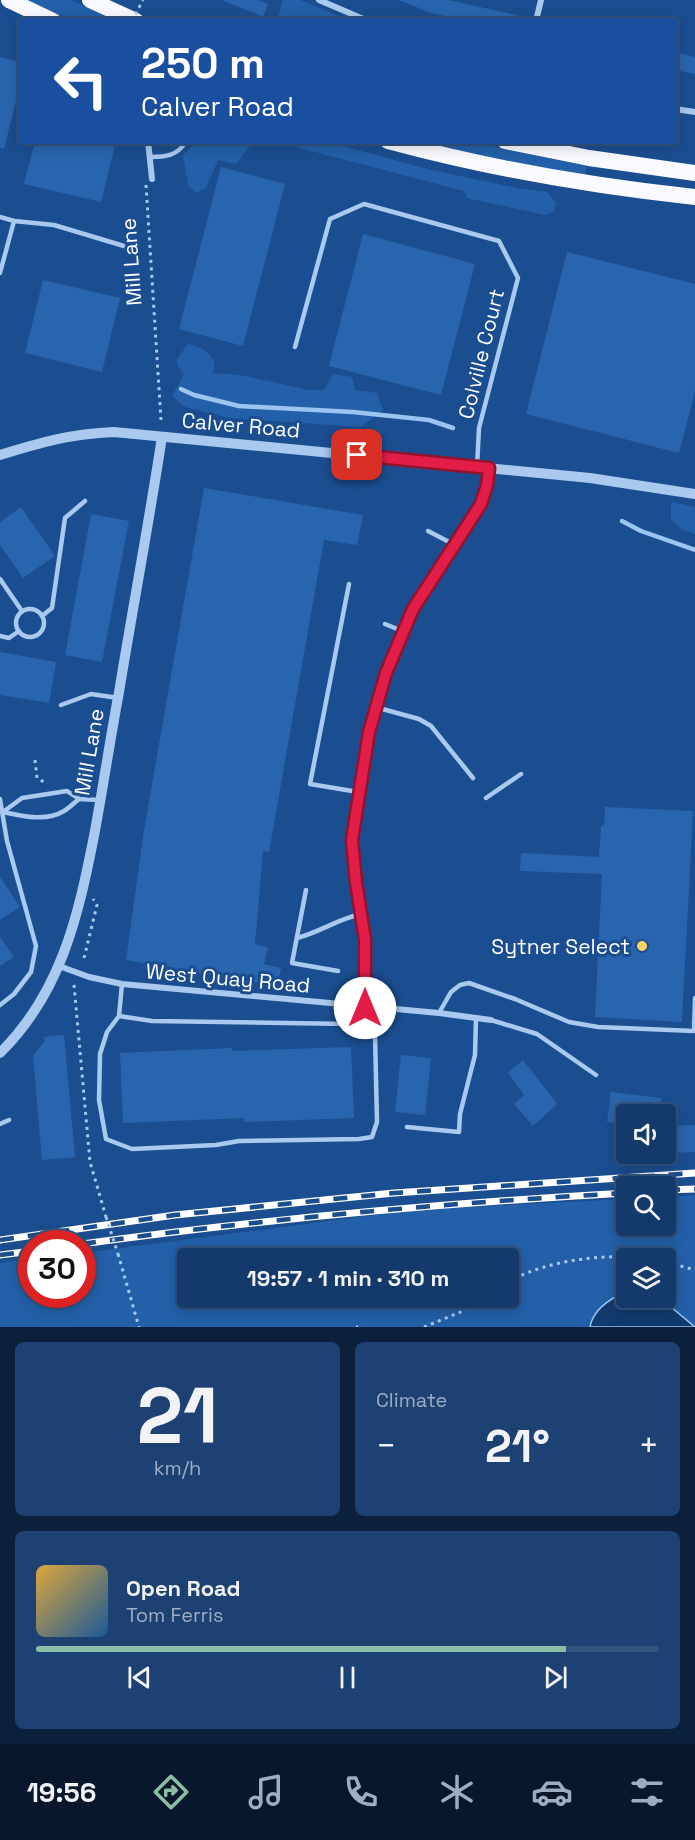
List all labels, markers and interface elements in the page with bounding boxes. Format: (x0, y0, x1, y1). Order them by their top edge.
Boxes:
text: 250 m (141, 37, 265, 90)
icon: left (42, 42, 120, 120)
text: Calver Road (141, 89, 294, 124)
street label: Mill Lane (114, 217, 148, 307)
street label: Colville Court (452, 286, 510, 422)
street label: Calver Road (181, 406, 301, 444)
pin (331, 429, 382, 480)
icon: arrive (340, 438, 373, 471)
street label: Mill Lane (68, 706, 110, 798)
place label: Sytner Select (491, 933, 630, 960)
marker: Sytner Select (635, 939, 649, 953)
street label: West Quay Road (145, 957, 311, 999)
position arrow (333, 976, 397, 1040)
map controls (616, 1104, 676, 1308)
button: sound (616, 1104, 676, 1164)
button: search (616, 1176, 676, 1236)
speed limit sign: 30 (18, 1230, 96, 1308)
button: layers (616, 1248, 676, 1308)
text: 19:57 · 1 min · 310 m (247, 1264, 449, 1292)
text: 21 (137, 1366, 218, 1466)
text: Climate (376, 1387, 447, 1413)
text: 21° (485, 1418, 550, 1475)
text: − (376, 1425, 396, 1467)
text: + (639, 1425, 659, 1467)
text: km/h (154, 1455, 201, 1481)
text: Open Road (126, 1574, 241, 1602)
text: Tom Ferris (126, 1602, 224, 1628)
icon: previous (123, 1661, 156, 1694)
icon: pause (331, 1661, 364, 1694)
icon: next (539, 1661, 572, 1694)
icon: directions (150, 1771, 192, 1813)
icon: music (245, 1771, 287, 1813)
icon: phone (340, 1771, 382, 1813)
icon: climate (436, 1771, 478, 1813)
icon: car (531, 1771, 573, 1813)
icon: filters (626, 1771, 668, 1813)
text: 19:56 (27, 1775, 96, 1810)

